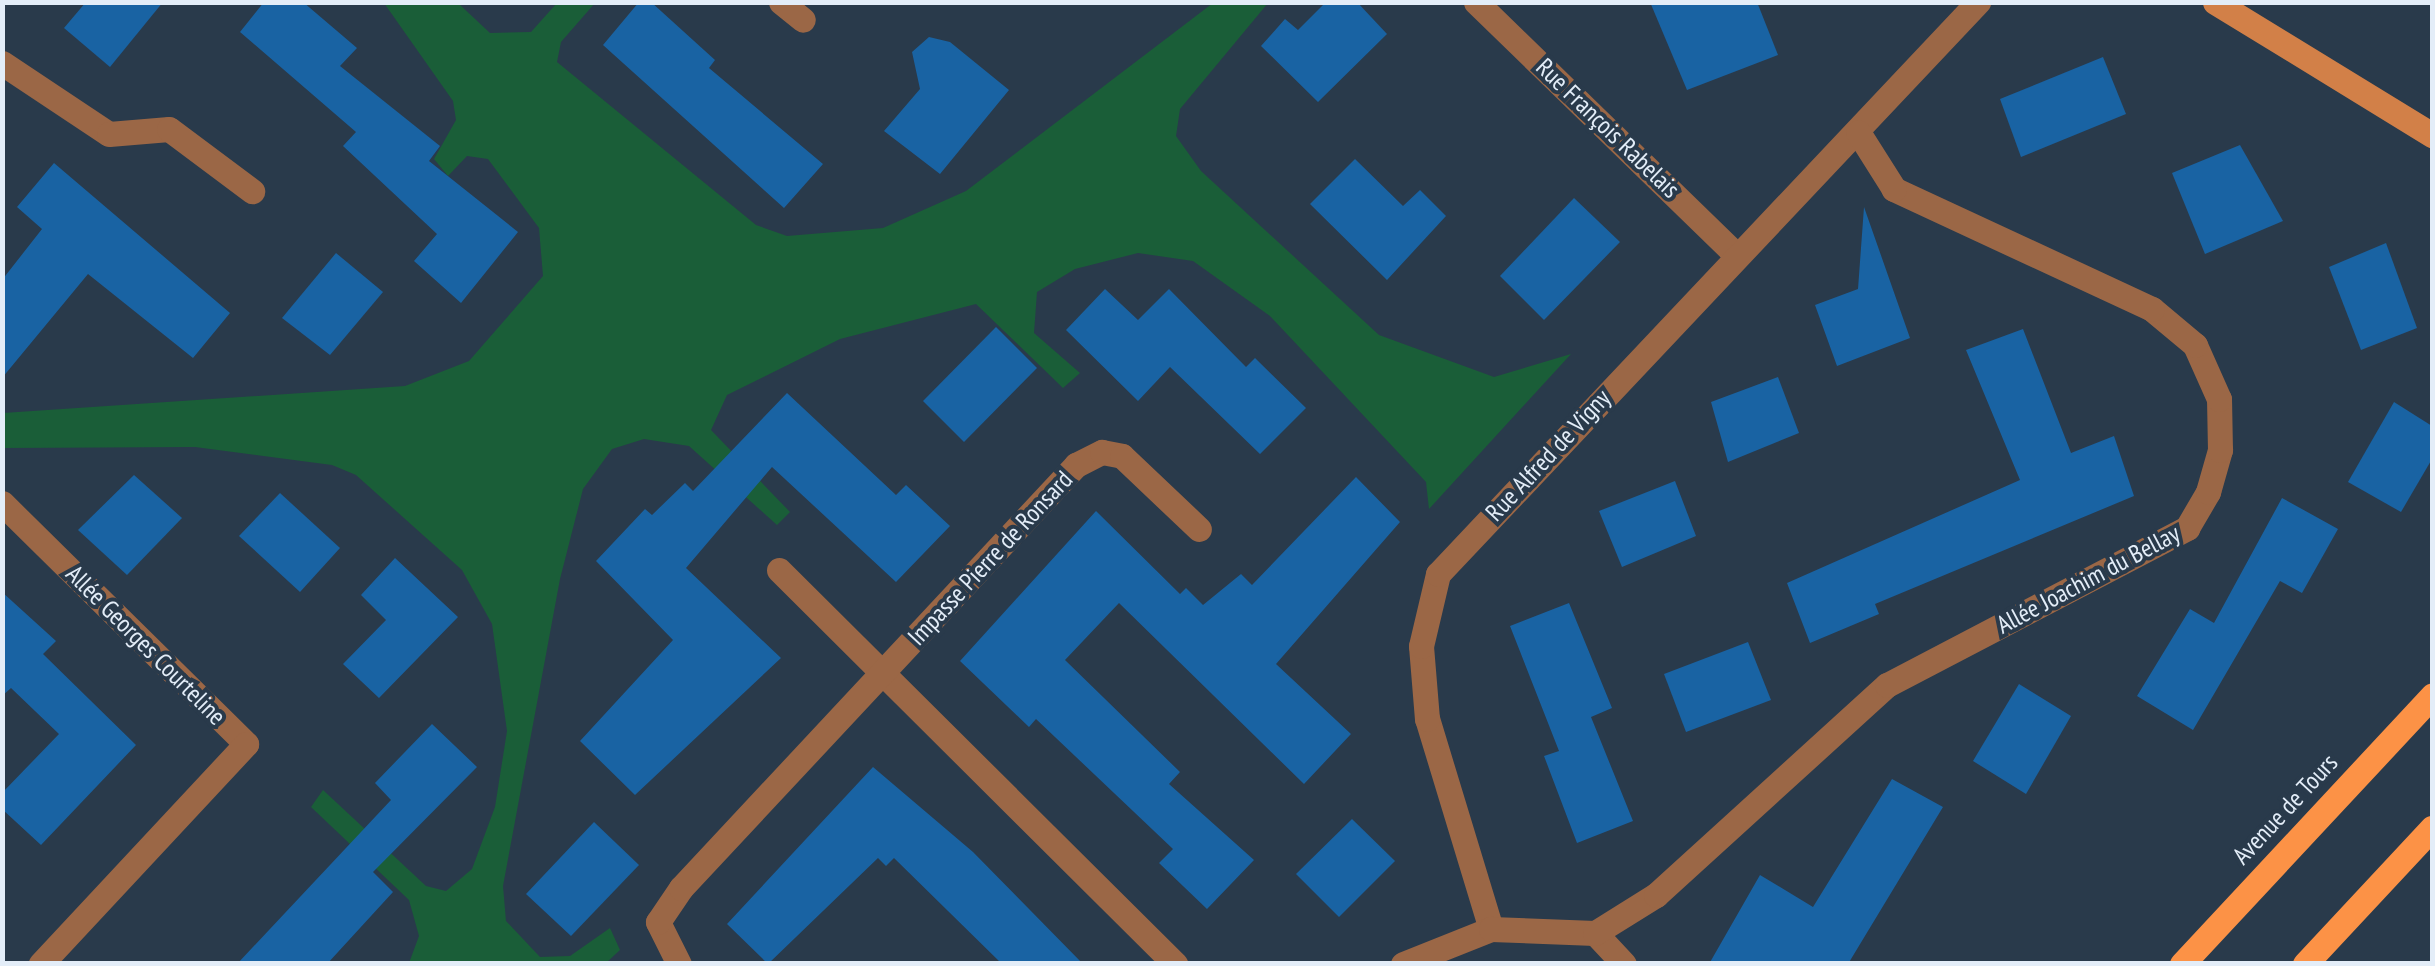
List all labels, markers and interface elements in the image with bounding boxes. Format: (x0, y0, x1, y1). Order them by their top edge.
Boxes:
street label: Rue François Rabelais (1530, 52, 1686, 204)
street label: Rue Alfred de Vigny (1479, 382, 1617, 528)
street label: Impasse Pierre de Ronsard (902, 465, 1078, 651)
street label: Allée Joachim du Bellay (1991, 518, 2185, 640)
street label: Allée Georges Courteline (60, 559, 232, 731)
street label: Avenue de Tours (2226, 747, 2344, 871)

